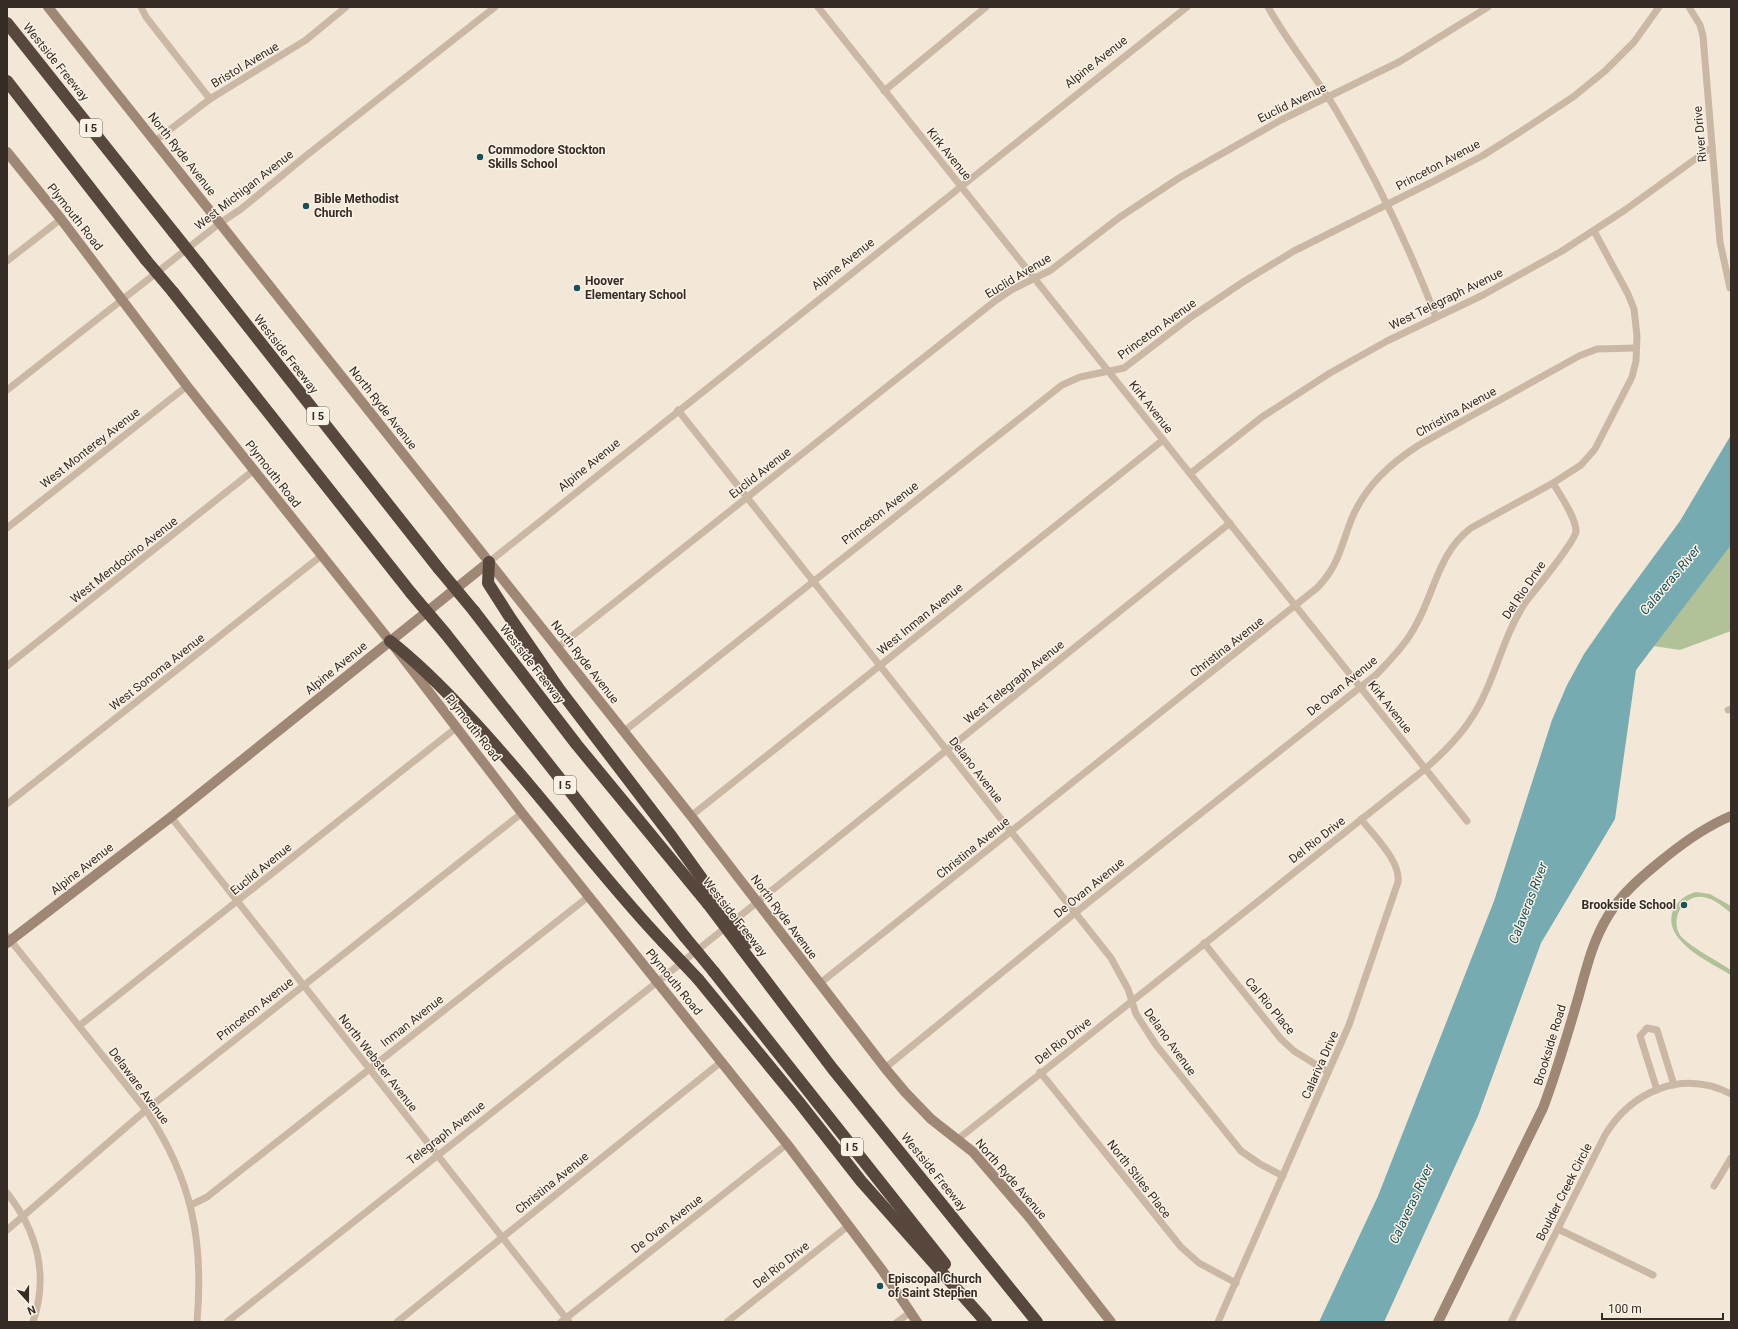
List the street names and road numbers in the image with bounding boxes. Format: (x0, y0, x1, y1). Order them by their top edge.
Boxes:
street label: Westside Freeway (20, 20, 92, 104)
street label: Alpine Avenue (1062, 33, 1130, 91)
street label: Bristol Avenue (209, 39, 281, 91)
street label: Euclid Avenue (1255, 80, 1329, 126)
street label: River Drive (1691, 105, 1709, 163)
street label: North Ryde Avenue (145, 110, 219, 198)
road number: I 5 (80, 119, 102, 137)
street label: Kirk Avenue (924, 125, 974, 183)
street label: Princeton Avenue (1394, 137, 1482, 193)
street label: West Michigan Avenue (192, 147, 296, 233)
street label: Plymouth Road (44, 181, 106, 253)
street label: Alpine Avenue (809, 235, 877, 293)
street label: Euclid Avenue (982, 251, 1054, 301)
street label: West Telegraph Avenue (1387, 265, 1505, 333)
street label: Princeton Avenue (1115, 296, 1199, 362)
street label: Westside Freeway (251, 312, 321, 397)
street label: North Ryde Avenue (346, 364, 420, 452)
street label: Kirk Avenue (1126, 378, 1176, 436)
street label: Christina Avenue (1413, 384, 1499, 440)
street label: West Monterey Avenue (38, 405, 142, 491)
road number: I 5 (307, 407, 329, 425)
street label: Alpine Avenue (555, 436, 623, 494)
street label: Plymouth Road (242, 438, 304, 510)
street label: Euclid Avenue (726, 445, 794, 501)
street label: Princeton Avenue (839, 479, 921, 547)
street label: West Mendocino Avenue (68, 514, 180, 606)
street label: Del Rio Drive (1499, 558, 1549, 622)
street label: West Inman Avenue (875, 580, 965, 658)
street label: Christina Avenue (1187, 614, 1267, 680)
street label: North Ryde Avenue (548, 618, 622, 706)
street label: Westside Freeway (497, 622, 567, 707)
street label: West Sonoma Avenue (107, 631, 207, 713)
street label: West Telegraph Avenue (961, 637, 1067, 727)
street label: Alpine Avenue (302, 639, 370, 697)
street label: De Ovan Avenue (1304, 653, 1380, 719)
street label: Kirk Avenue (1365, 678, 1415, 736)
street label: Plymouth Road (442, 692, 504, 764)
street label: Delano Avenue (946, 734, 1006, 806)
road number: I 5 (554, 776, 576, 794)
street label: Christina Avenue (934, 814, 1012, 882)
street label: Del Rio Drive (1286, 814, 1348, 866)
street label: Alpine Avenue (48, 840, 116, 898)
street label: Euclid Avenue (228, 840, 294, 898)
street label: De Ovan Avenue (1051, 855, 1127, 921)
street label: North Ryde Avenue (748, 872, 820, 962)
street label: Westside Freeway (700, 875, 770, 960)
street label: Plymouth Road (643, 946, 705, 1018)
street label: Princeton Avenue (214, 975, 296, 1043)
street label: Cal Rio Place (1242, 975, 1298, 1037)
street label: Inman Avenue (378, 992, 446, 1050)
street label: Brookside Road (1531, 1003, 1569, 1087)
street label: Delano Avenue (1141, 1006, 1199, 1078)
street label: North Webster Avenue (336, 1012, 420, 1114)
street label: Del Rio Drive (1032, 1015, 1094, 1067)
street label: Calariva Drive (1299, 1029, 1341, 1101)
street label: Delaware Avenue (106, 1045, 172, 1127)
street label: Telegraph Avenue (404, 1098, 488, 1168)
street label: Westside Freeway (898, 1130, 970, 1214)
street label: North Ryde Avenue (972, 1136, 1050, 1222)
street label: North Stiles Place (1104, 1137, 1174, 1221)
road number: I 5 (841, 1138, 863, 1156)
street label: Boulder Creek Circle (1533, 1141, 1595, 1243)
street label: Christina Avenue (513, 1149, 591, 1217)
street label: De Ovan Avenue (629, 1192, 705, 1256)
street label: Del Rio Drive (750, 1239, 812, 1291)

